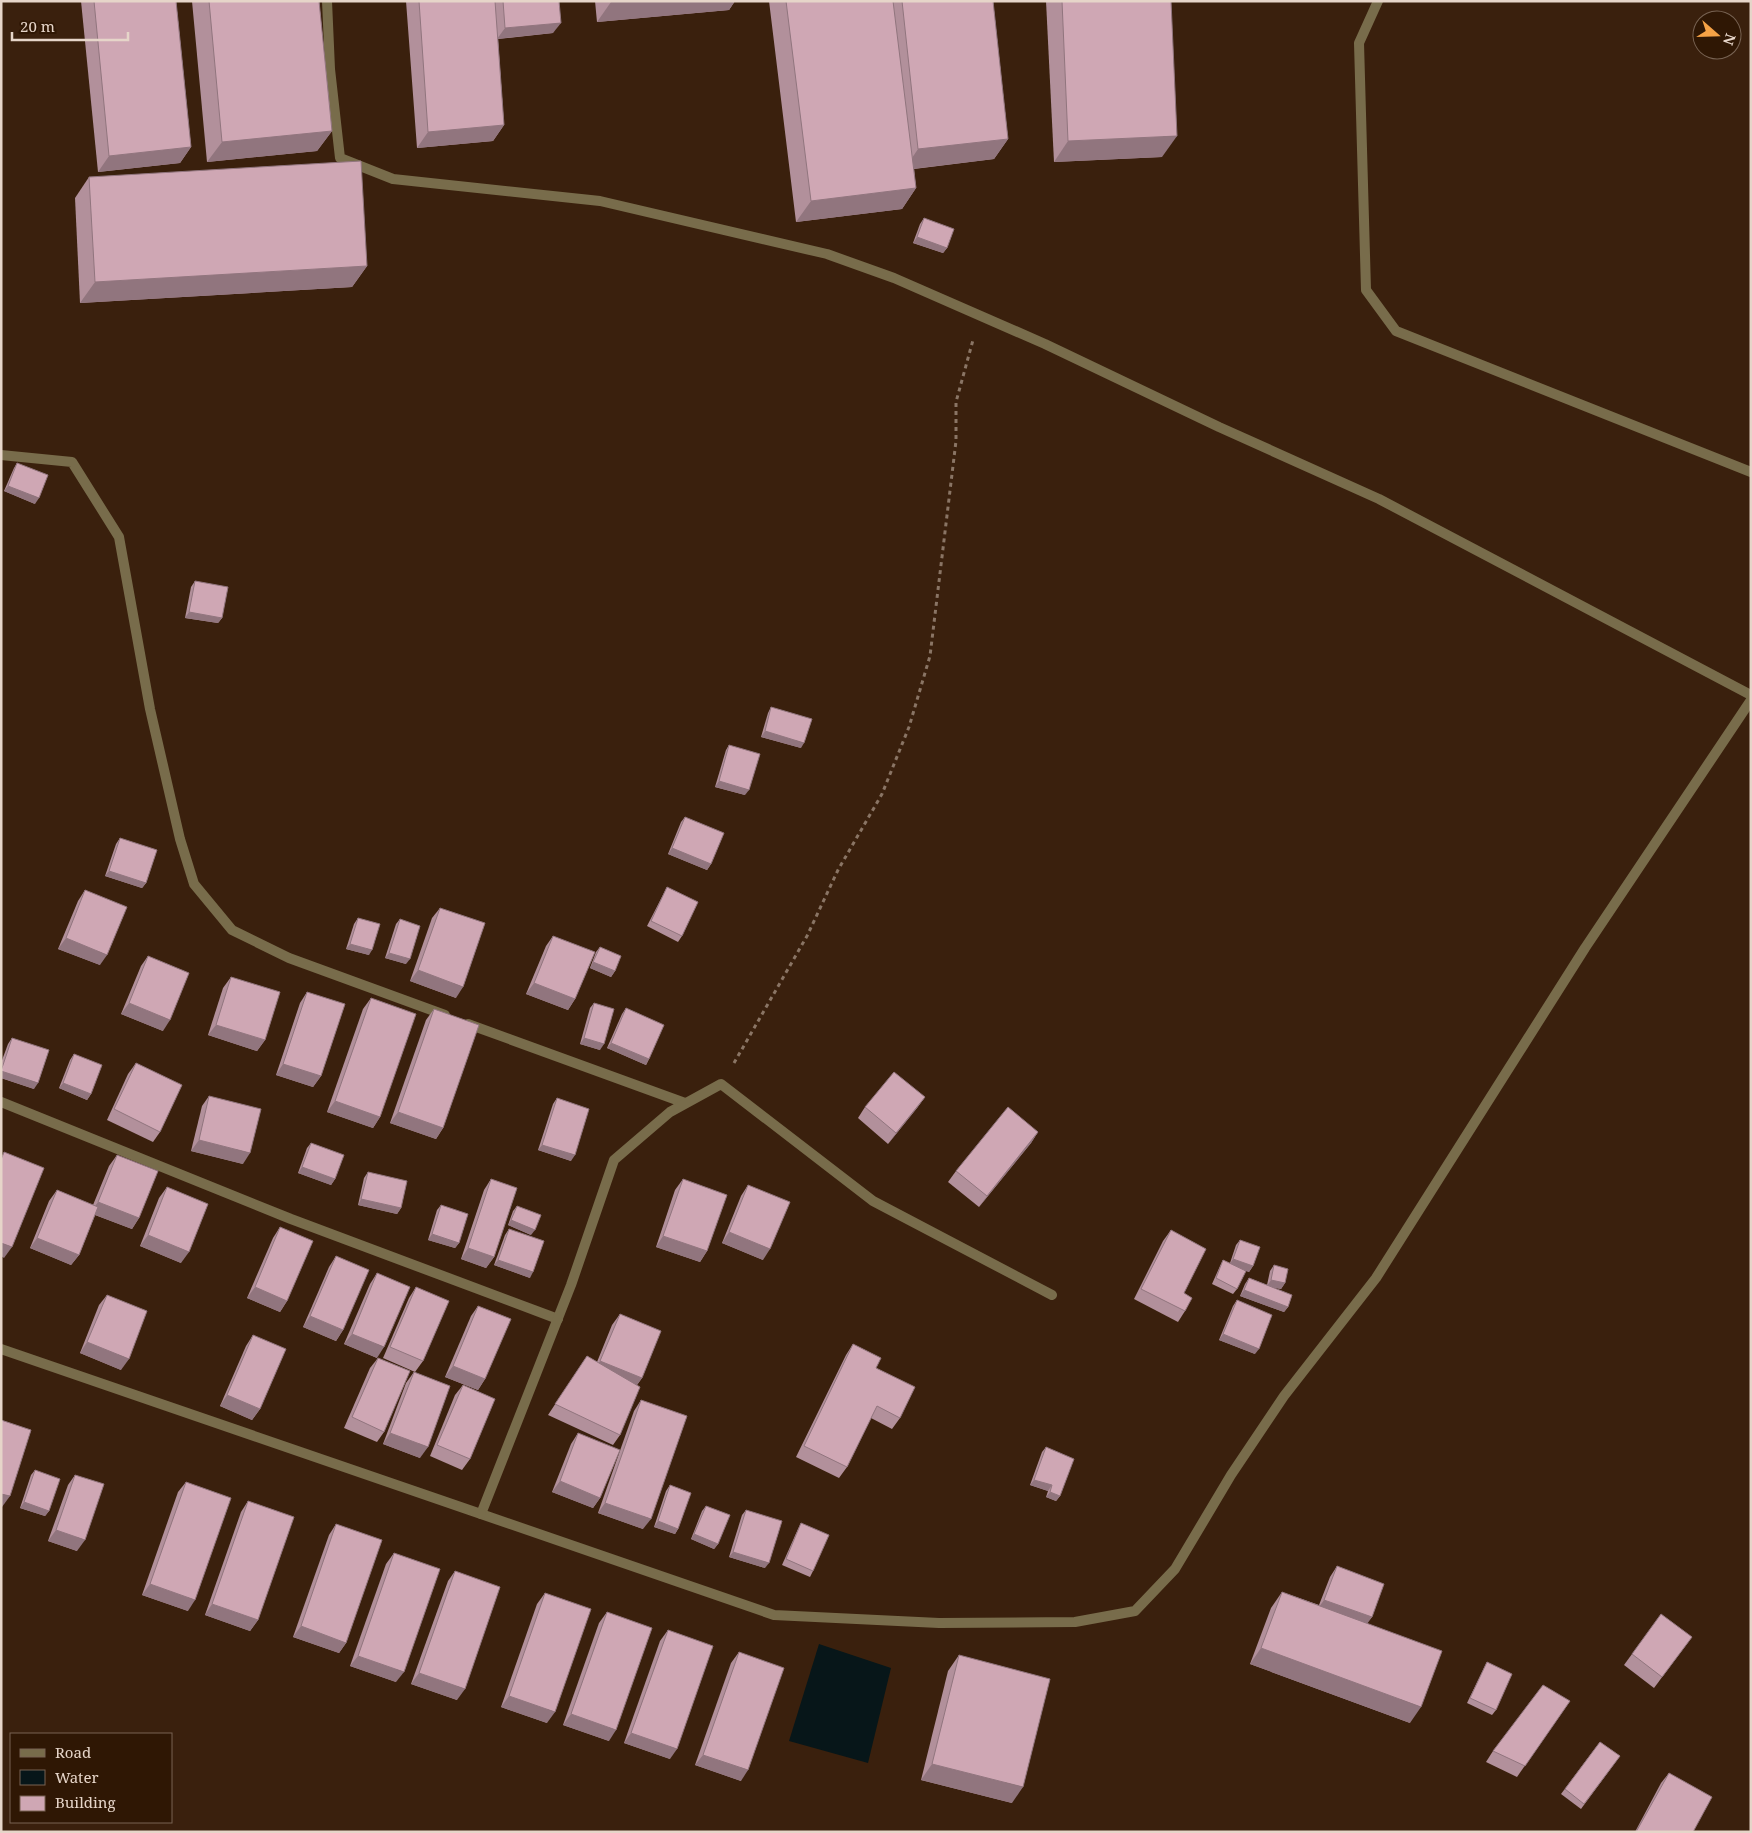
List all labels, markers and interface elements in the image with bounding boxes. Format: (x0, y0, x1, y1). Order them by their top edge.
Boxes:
scale bar (12, 10, 129, 42)
north arrow (1692, 10, 1742, 60)
text: 20 m (20, 16, 55, 36)
text: N (1719, 31, 1741, 48)
legend (10, 1733, 172, 1823)
text: Road (55, 1742, 91, 1762)
text: Water (55, 1767, 98, 1787)
text: Building (55, 1792, 116, 1812)

